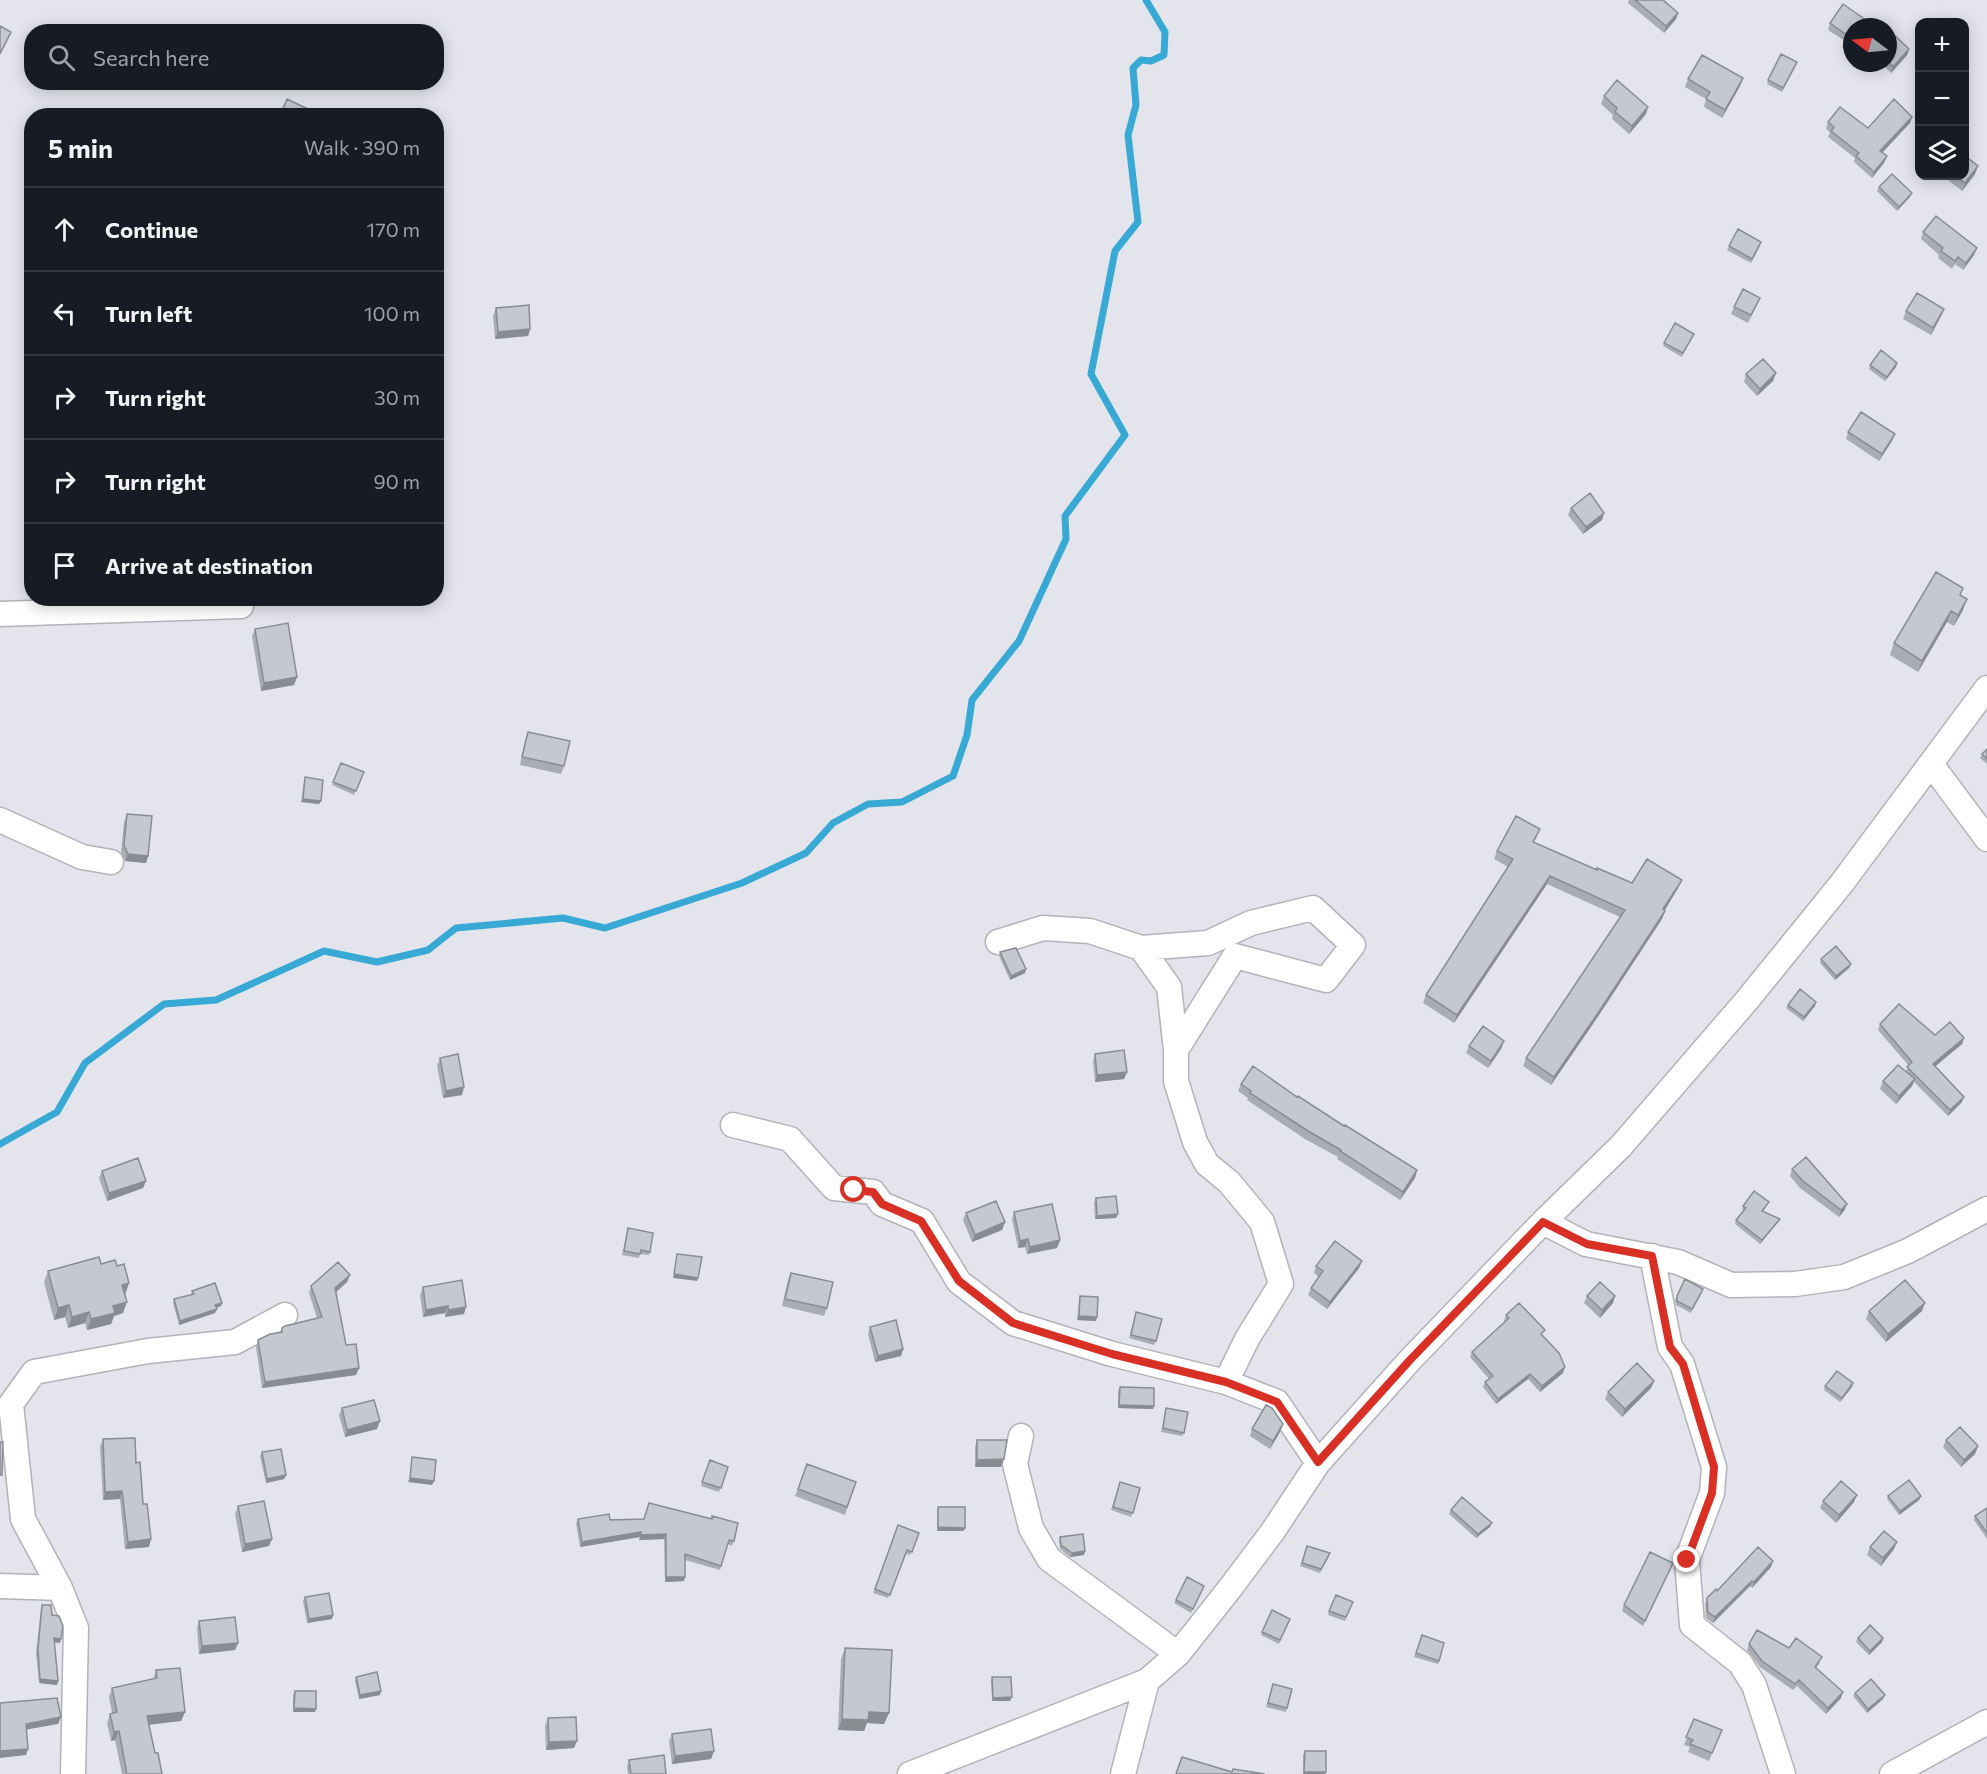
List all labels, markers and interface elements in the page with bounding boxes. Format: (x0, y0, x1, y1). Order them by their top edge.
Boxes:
north arrow (1843, 18, 1897, 72)
map controls (1915, 18, 1969, 180)
button: + (1915, 18, 1969, 72)
search box (24, 24, 444, 90)
icon: search (45, 41, 78, 74)
text: Search here (93, 44, 209, 71)
button: − (1915, 72, 1969, 126)
button: layers (1915, 126, 1969, 180)
text: 5 min (48, 132, 113, 163)
text: Walk · 390 m (304, 135, 420, 159)
icon: ahead (48, 213, 81, 246)
text: Continue (105, 216, 198, 243)
text: 170 m (367, 217, 420, 241)
icon: left (48, 297, 81, 330)
text: Turn left (105, 300, 192, 327)
text: 100 m (364, 301, 420, 325)
icon: right (48, 381, 81, 414)
text: Turn right (105, 384, 206, 411)
text: 30 m (374, 385, 420, 409)
icon: right (48, 465, 81, 498)
text: Turn right (105, 468, 206, 495)
text: 90 m (374, 469, 420, 493)
icon: arrive (48, 549, 81, 582)
text: Arrive at destination (105, 552, 313, 579)
route start (840, 1176, 866, 1202)
route end (1673, 1546, 1699, 1572)

